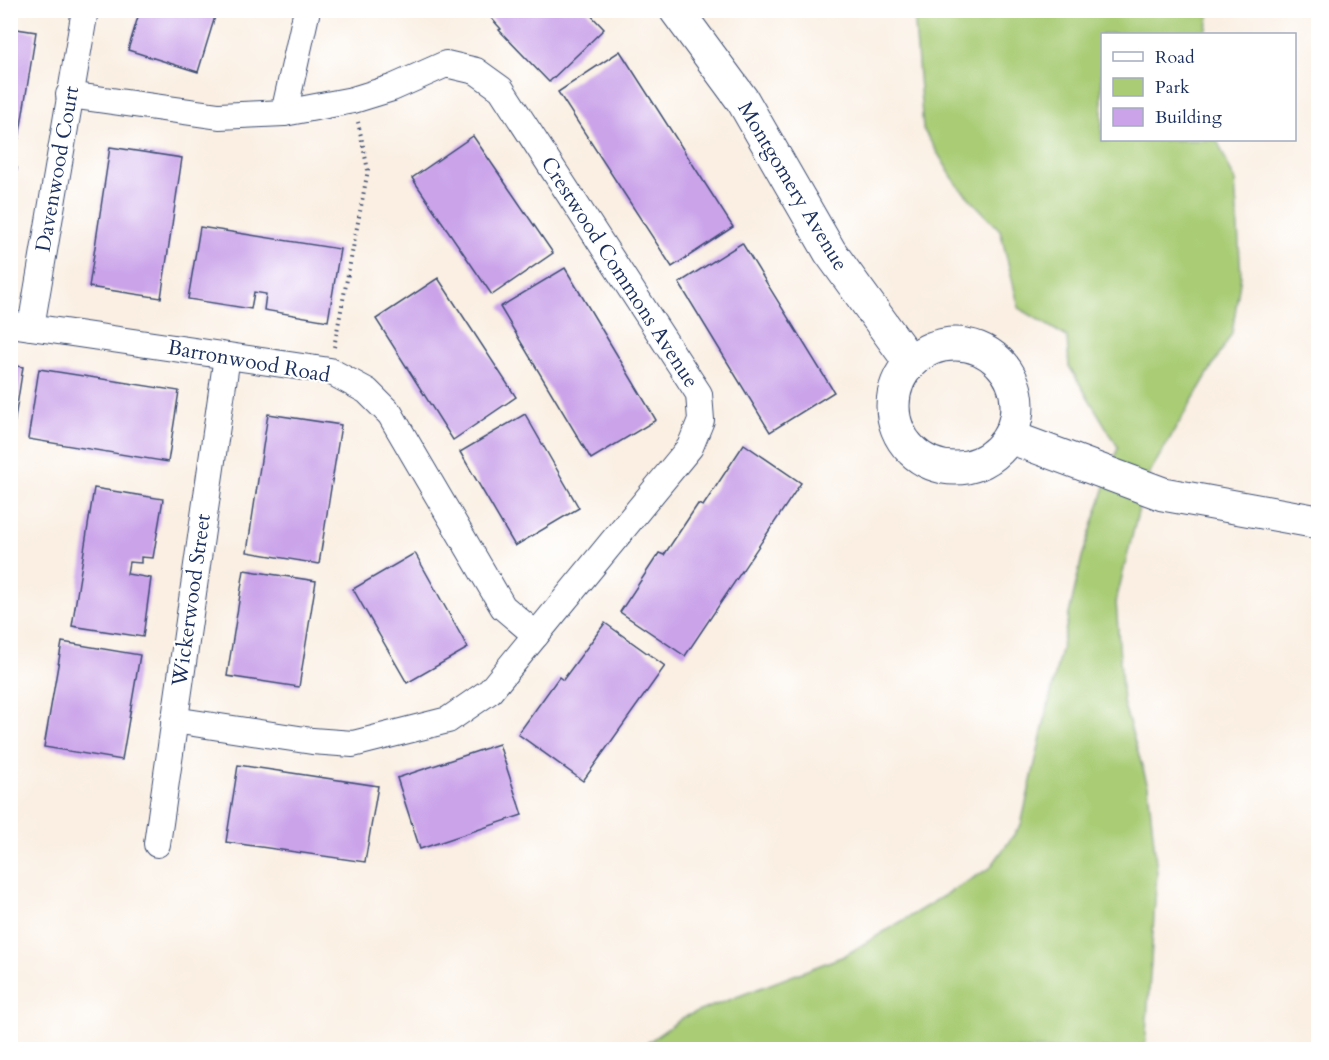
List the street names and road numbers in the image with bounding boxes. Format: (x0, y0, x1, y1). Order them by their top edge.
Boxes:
street label: Davenwood Court (29, 84, 86, 254)
street label: Montgomery Avenue (731, 96, 855, 276)
street label: Crestwood Commons Avenue (534, 151, 705, 393)
street label: Barronwood Road (165, 333, 332, 390)
street label: Wickerwood Street (165, 512, 218, 689)

